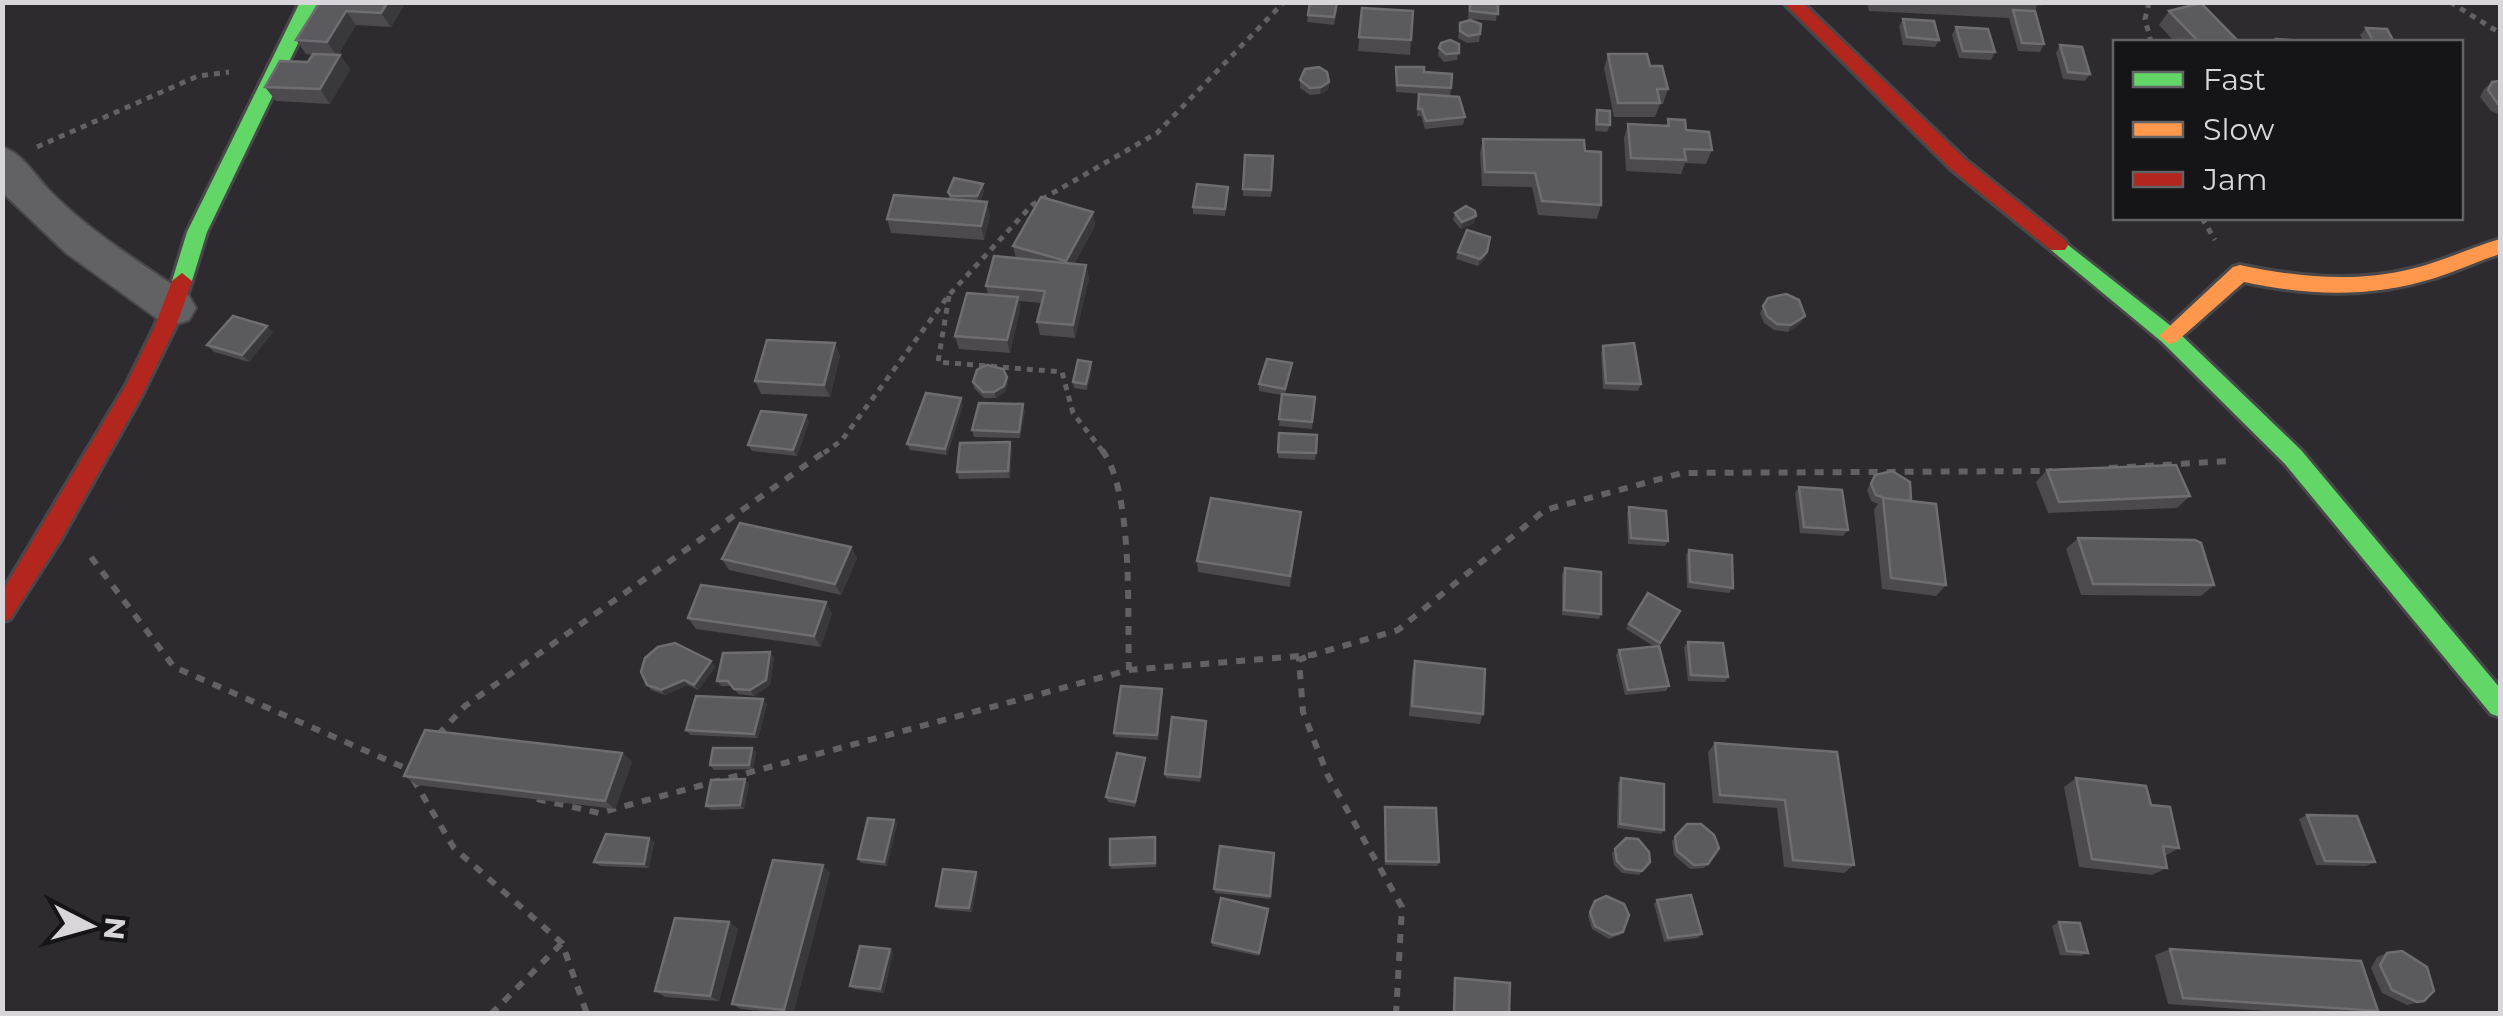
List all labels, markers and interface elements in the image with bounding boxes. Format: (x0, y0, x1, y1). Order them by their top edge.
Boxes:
legend (2113, 40, 2463, 220)
text: Fast (2203, 61, 2266, 98)
text: Slow (2203, 111, 2275, 148)
text: Jam (2202, 161, 2268, 198)
north arrow (40, 876, 140, 976)
text: N (97, 916, 133, 942)

